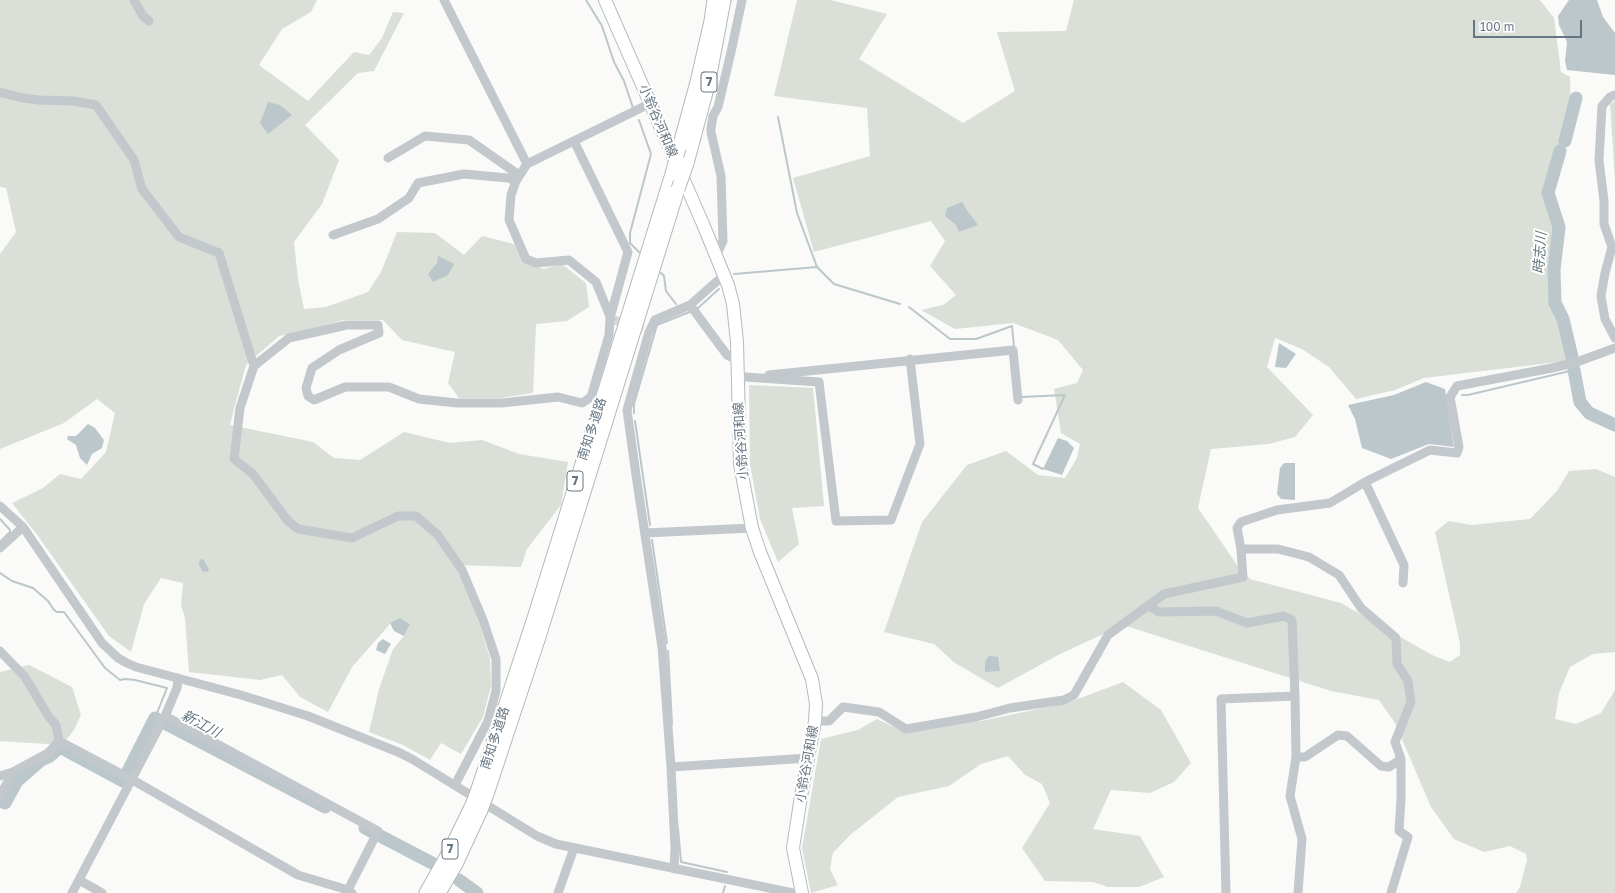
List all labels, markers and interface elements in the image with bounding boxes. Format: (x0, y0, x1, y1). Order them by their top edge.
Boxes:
scale bar (1475, 12, 1584, 38)
text: 100 m (1480, 19, 1514, 34)
road number: 7 (701, 72, 717, 92)
street label: 小鈴谷河和線 (636, 82, 680, 160)
water label: 時志川 (1530, 231, 1550, 275)
street label: 南知多道路 (575, 396, 609, 462)
street label: 小鈴谷河和線 (730, 402, 752, 480)
road number: 7 (567, 471, 583, 491)
street label: 南知多道路 (478, 705, 512, 771)
water label: 新江川 (179, 707, 223, 741)
street label: 小鈴谷河和線 (793, 724, 821, 804)
road number: 7 (442, 839, 458, 859)

